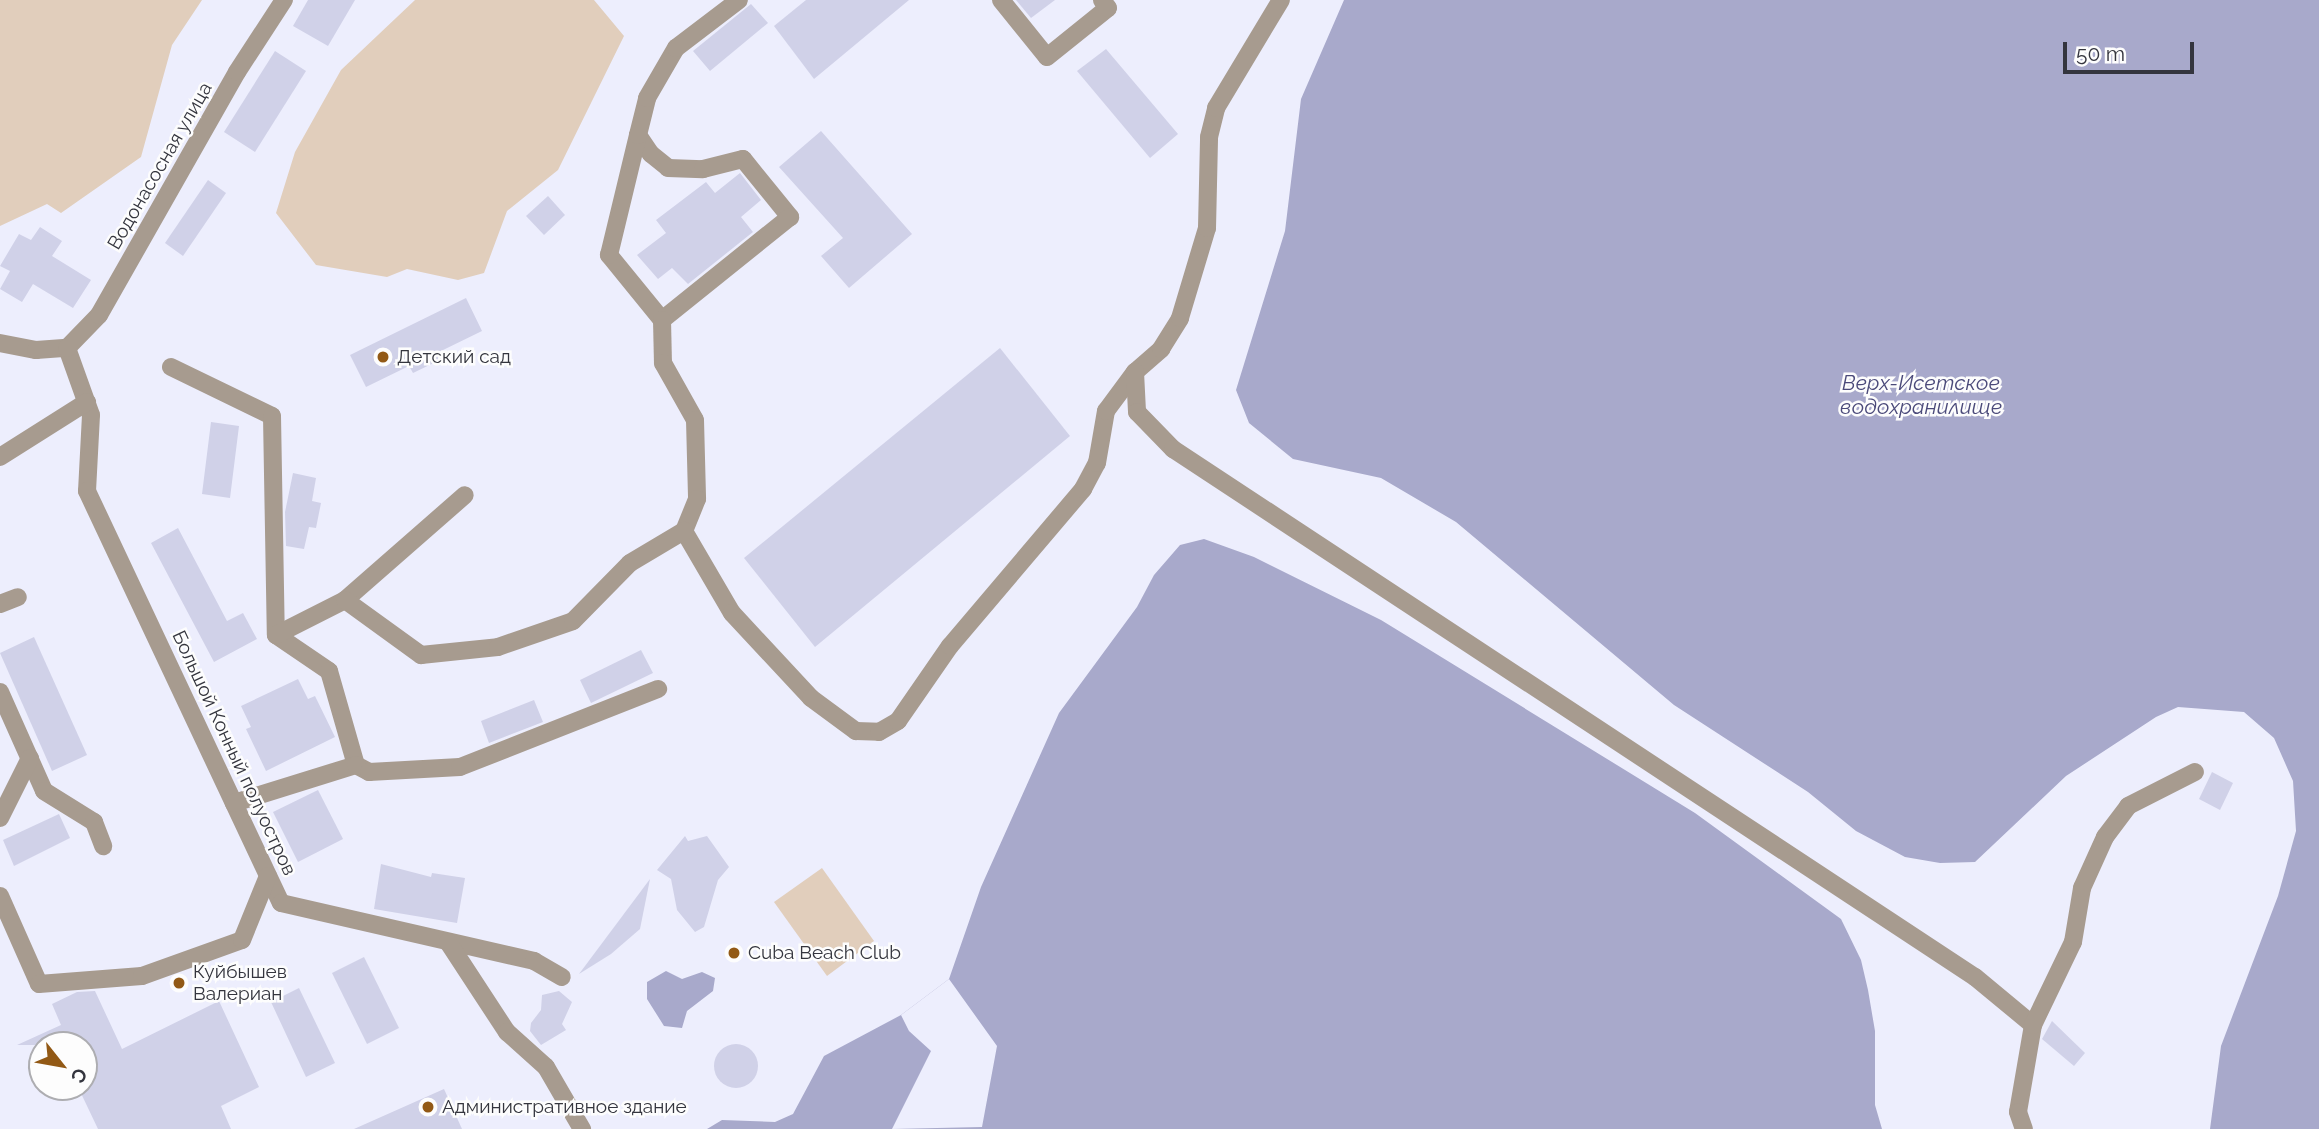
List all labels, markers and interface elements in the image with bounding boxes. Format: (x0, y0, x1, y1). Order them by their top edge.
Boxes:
scale bar (2067, 28, 2198, 72)
text: 50 m (2076, 41, 2125, 66)
street label: Водонасосная улица (103, 78, 217, 254)
place label: Детский сад (397, 346, 511, 368)
marker: Детский сад (375, 349, 391, 365)
water label: Верх-Исетское водохранилище (1840, 370, 2002, 420)
street label: Большой Конный полуостров (167, 627, 301, 879)
place label: Cuba Beach Club (748, 942, 901, 964)
marker: Cuba Beach Club (726, 945, 742, 961)
place label: Куйбышев Валериан (193, 961, 287, 1005)
marker: Куйбышев Валериан (171, 975, 187, 991)
north arrow (28, 1031, 98, 1101)
text: С (67, 1065, 92, 1087)
place label: Административное здание (442, 1096, 687, 1118)
marker: Административное здание (420, 1099, 436, 1115)

